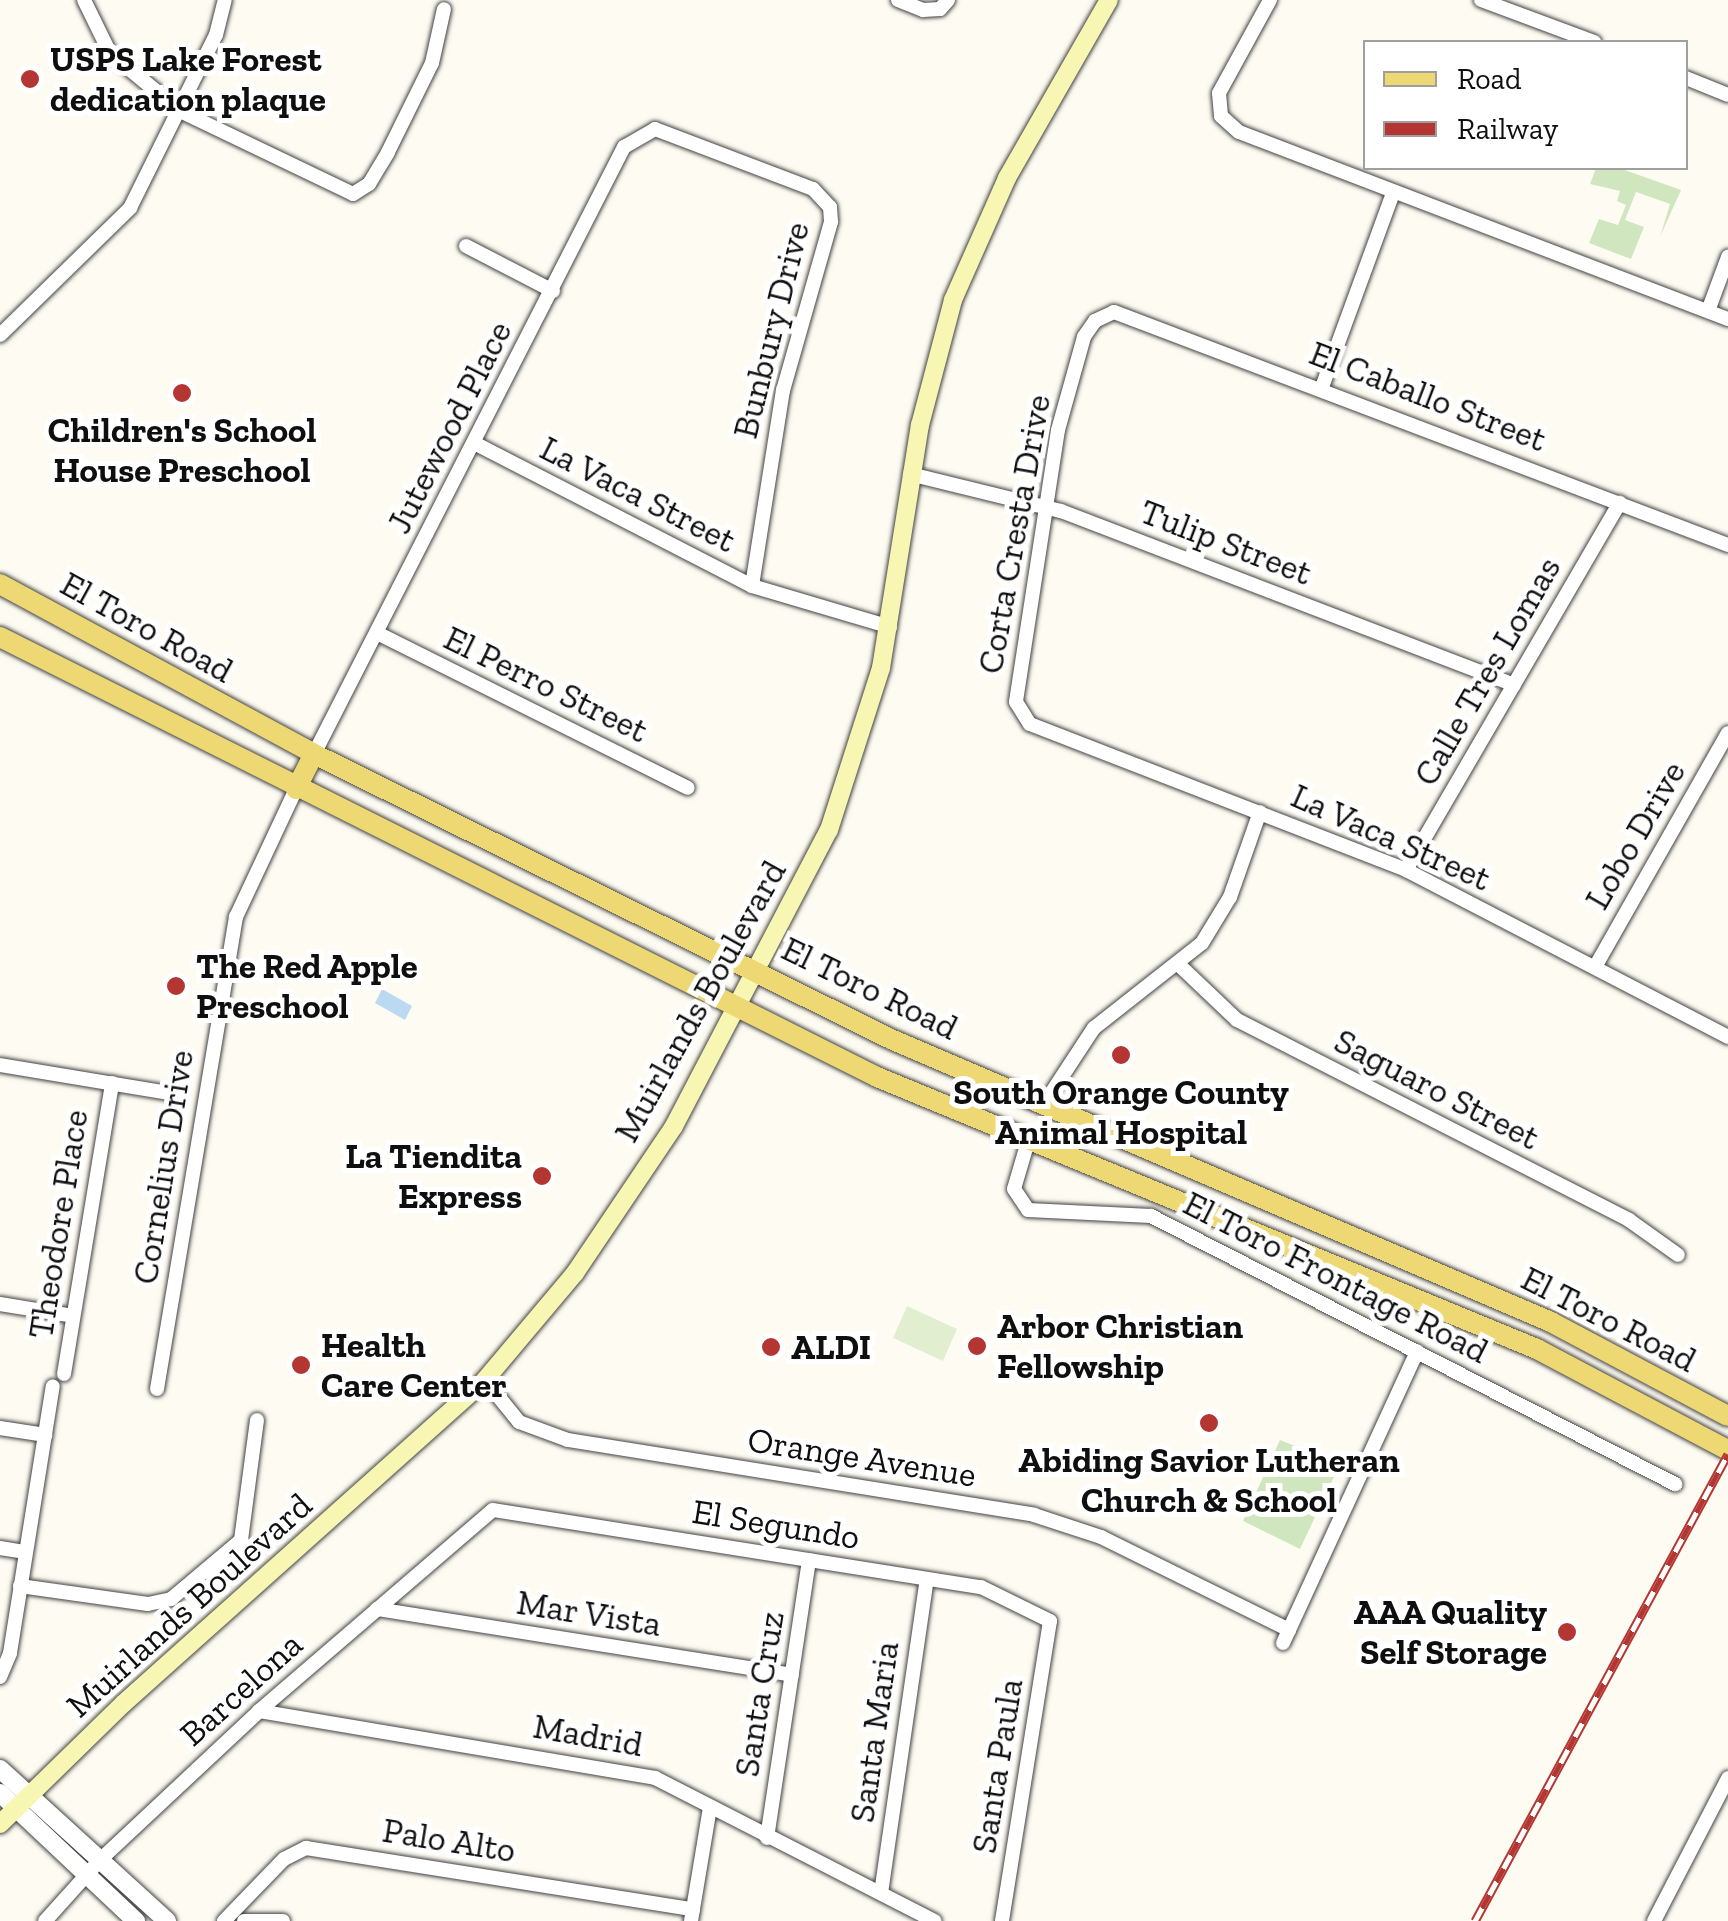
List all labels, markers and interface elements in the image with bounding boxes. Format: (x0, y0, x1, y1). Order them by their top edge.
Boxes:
place label: USPS Lake Forest dedication plaque (50, 38, 326, 120)
legend (1363, 40, 1688, 170)
text: Road (1457, 61, 1522, 97)
marker: USPS Lake Forest dedication plaque (19, 68, 41, 90)
text: Railway (1457, 111, 1558, 147)
street label: Bunbury Drive (724, 217, 818, 443)
street label: Jutewood Place (378, 314, 520, 540)
street label: El Caballo Street (1304, 332, 1552, 460)
marker: Children's School House Preschool (171, 382, 193, 404)
street label: Corta Cresta Drive (969, 391, 1059, 677)
place label: Children's School House Preschool (48, 409, 316, 491)
street label: La Vaca Street (533, 427, 743, 561)
street label: Tulip Street (1135, 490, 1317, 594)
street label: Calle Tres Lomas (1404, 549, 1570, 793)
street label: El Toro Road (53, 562, 241, 692)
street label: El Perro Street (437, 617, 655, 751)
street label: Lobo Drive (1576, 753, 1694, 917)
street label: La Vaca Street (1284, 774, 1498, 900)
street label: Muirlands Boulevard (605, 853, 795, 1149)
street label: El Toro Road (775, 927, 965, 1049)
place label: The Red Apple Preschool (196, 945, 419, 1027)
marker: The Red Apple Preschool (165, 975, 187, 997)
street label: Saguaro Street (1328, 1019, 1546, 1159)
marker: South Orange County Animal Hospital (1110, 1044, 1132, 1066)
street label: Cornelius Drive (124, 1047, 202, 1287)
place label: South Orange County Animal Hospital (953, 1071, 1289, 1153)
street label: Theodore Place (19, 1107, 97, 1341)
place label: La Tiendita Express (345, 1135, 522, 1217)
marker: La Tiendita Express (531, 1165, 553, 1187)
street label: El Toro Frontage Road (1176, 1182, 1496, 1372)
street label: El Toro Road (1514, 1257, 1704, 1381)
place label: Arbor Christian Fellowship (997, 1305, 1244, 1387)
place label: Health Care Center (321, 1324, 507, 1406)
place label: ALDI (791, 1326, 871, 1368)
marker: Arbor Christian Fellowship (966, 1335, 988, 1357)
marker: ALDI (760, 1336, 782, 1358)
marker: Health Care Center (290, 1354, 312, 1376)
marker: Abiding Savior Lutheran Church & School (1198, 1412, 1220, 1434)
street label: Orange Avenue (744, 1418, 980, 1496)
place label: Abiding Savior Lutheran Church & School (1018, 1439, 1400, 1521)
street label: Muirlands Boulevard (58, 1484, 320, 1726)
street label: El Segundo (689, 1490, 863, 1558)
street label: Mar Vista (513, 1581, 665, 1645)
place label: AAA Quality Self Storage (1352, 1591, 1547, 1673)
street label: Santa Cruz (725, 1608, 793, 1780)
marker: AAA Quality Self Storage (1556, 1621, 1578, 1643)
street label: Barcelona (171, 1623, 311, 1755)
street label: Santa Maria (841, 1639, 907, 1825)
street label: Santa Paula (962, 1676, 1032, 1856)
street label: Madrid (530, 1705, 646, 1765)
street label: Palo Alto (379, 1809, 519, 1871)

